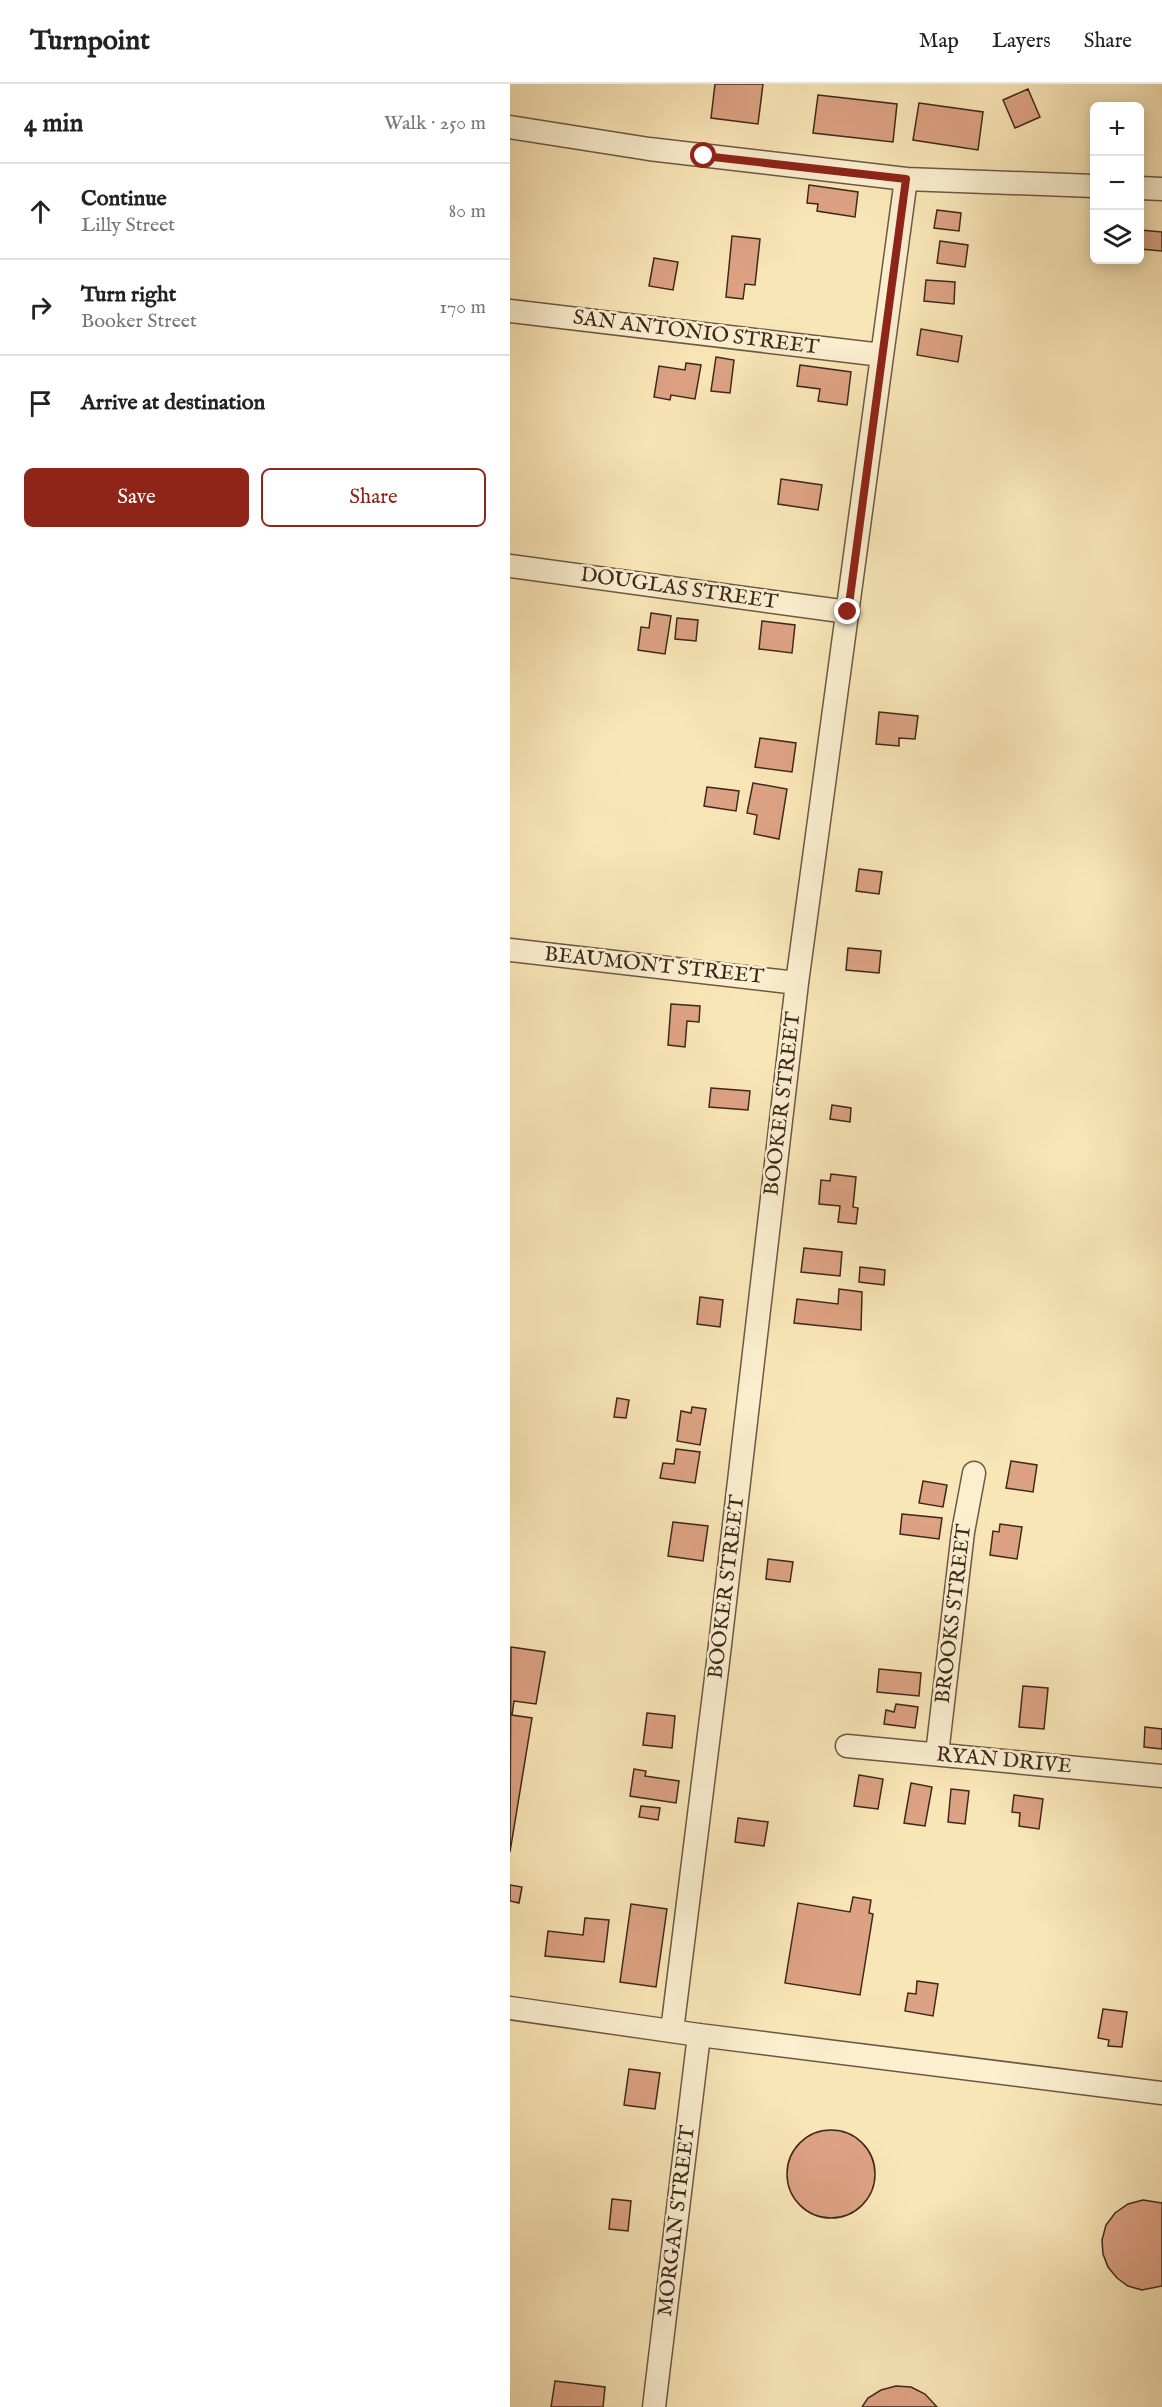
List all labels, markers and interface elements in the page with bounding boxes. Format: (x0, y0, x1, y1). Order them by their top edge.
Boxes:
text: Turnpoint (30, 24, 150, 59)
text: Map (919, 28, 959, 55)
text: Layers (992, 28, 1051, 55)
text: Share (1084, 28, 1132, 55)
map controls (1090, 102, 1144, 264)
button: + (1090, 102, 1144, 156)
text: 4 min (24, 107, 83, 140)
text: Walk · 250 m (384, 111, 486, 136)
route start (690, 142, 716, 168)
button: − (1090, 156, 1144, 210)
text: Continue (81, 185, 167, 213)
icon: ahead (24, 195, 57, 228)
text: 80 m (449, 199, 486, 224)
button: layers (1090, 210, 1144, 264)
text: Lilly Street (81, 213, 175, 238)
text: Turn right (81, 281, 176, 309)
icon: right (24, 291, 57, 324)
text: 170 m (440, 295, 486, 320)
street label: SAN ANTONIO STREET (571, 305, 821, 362)
text: Booker Street (81, 309, 197, 334)
icon: arrive (24, 387, 57, 420)
text: Arrive at destination (81, 389, 265, 417)
button: Save (24, 468, 249, 527)
button: Share (261, 468, 486, 527)
street label: DOUGLAS STREET (579, 562, 780, 616)
route end (834, 598, 860, 624)
street label: BEAUMONT STREET (543, 941, 766, 991)
street label: BOOKER STREET (758, 1010, 808, 1197)
street label: BOOKER STREET (702, 1493, 752, 1680)
street label: BROOKS STREET (930, 1522, 978, 1705)
street label: RYAN DRIVE (935, 1742, 1073, 1780)
street label: MORGAN STREET (652, 2123, 702, 2318)

